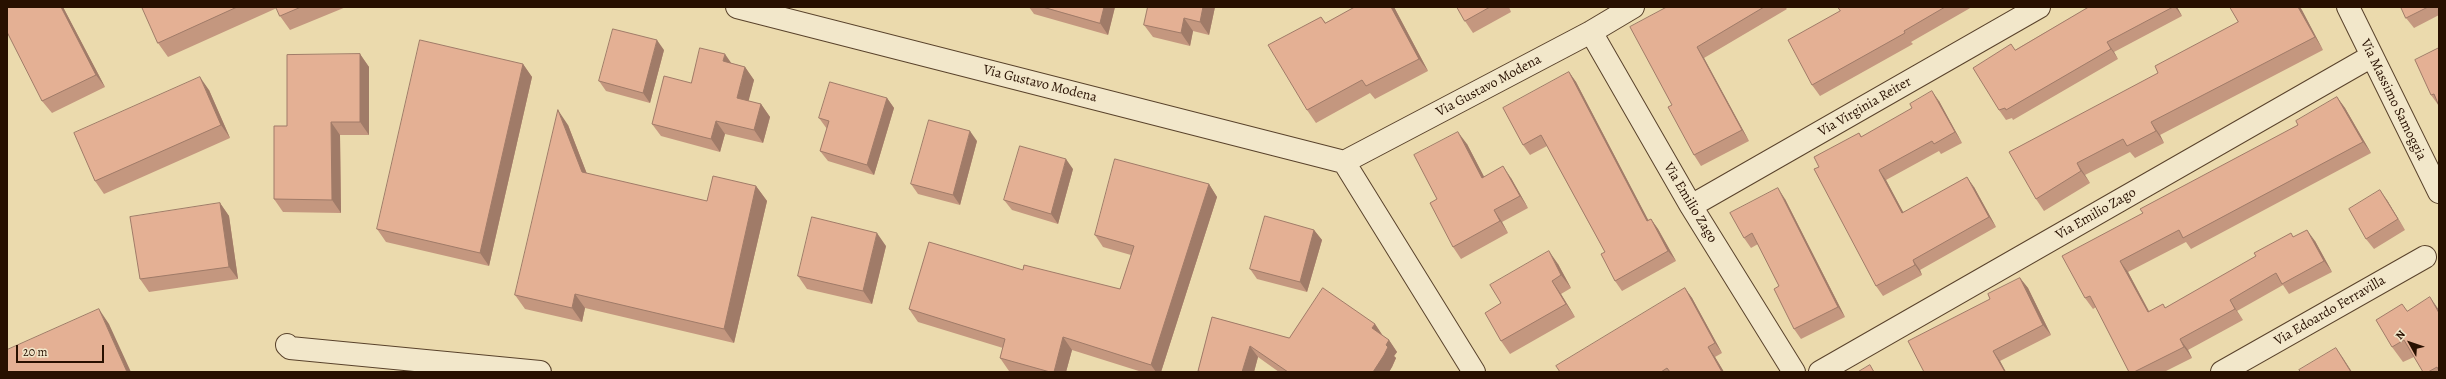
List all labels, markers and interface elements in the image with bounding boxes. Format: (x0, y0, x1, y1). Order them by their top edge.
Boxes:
street label: Via Massimo Samoggia (2356, 37, 2430, 163)
street label: Via Gustavo Modena (1434, 51, 1544, 121)
street label: Via Gustavo Modena (981, 62, 1099, 106)
street label: Via Virginia Reiter (1815, 73, 1915, 141)
street label: Via Emilio Zago (1660, 160, 1720, 246)
street label: Via Emilio Zago (2053, 184, 2139, 244)
street label: Via Edoardo Ferravilla (2271, 272, 2389, 350)
north arrow (2390, 323, 2430, 363)
text: N (2392, 327, 2409, 343)
scale bar (18, 337, 106, 363)
text: 20 m (23, 344, 47, 360)

